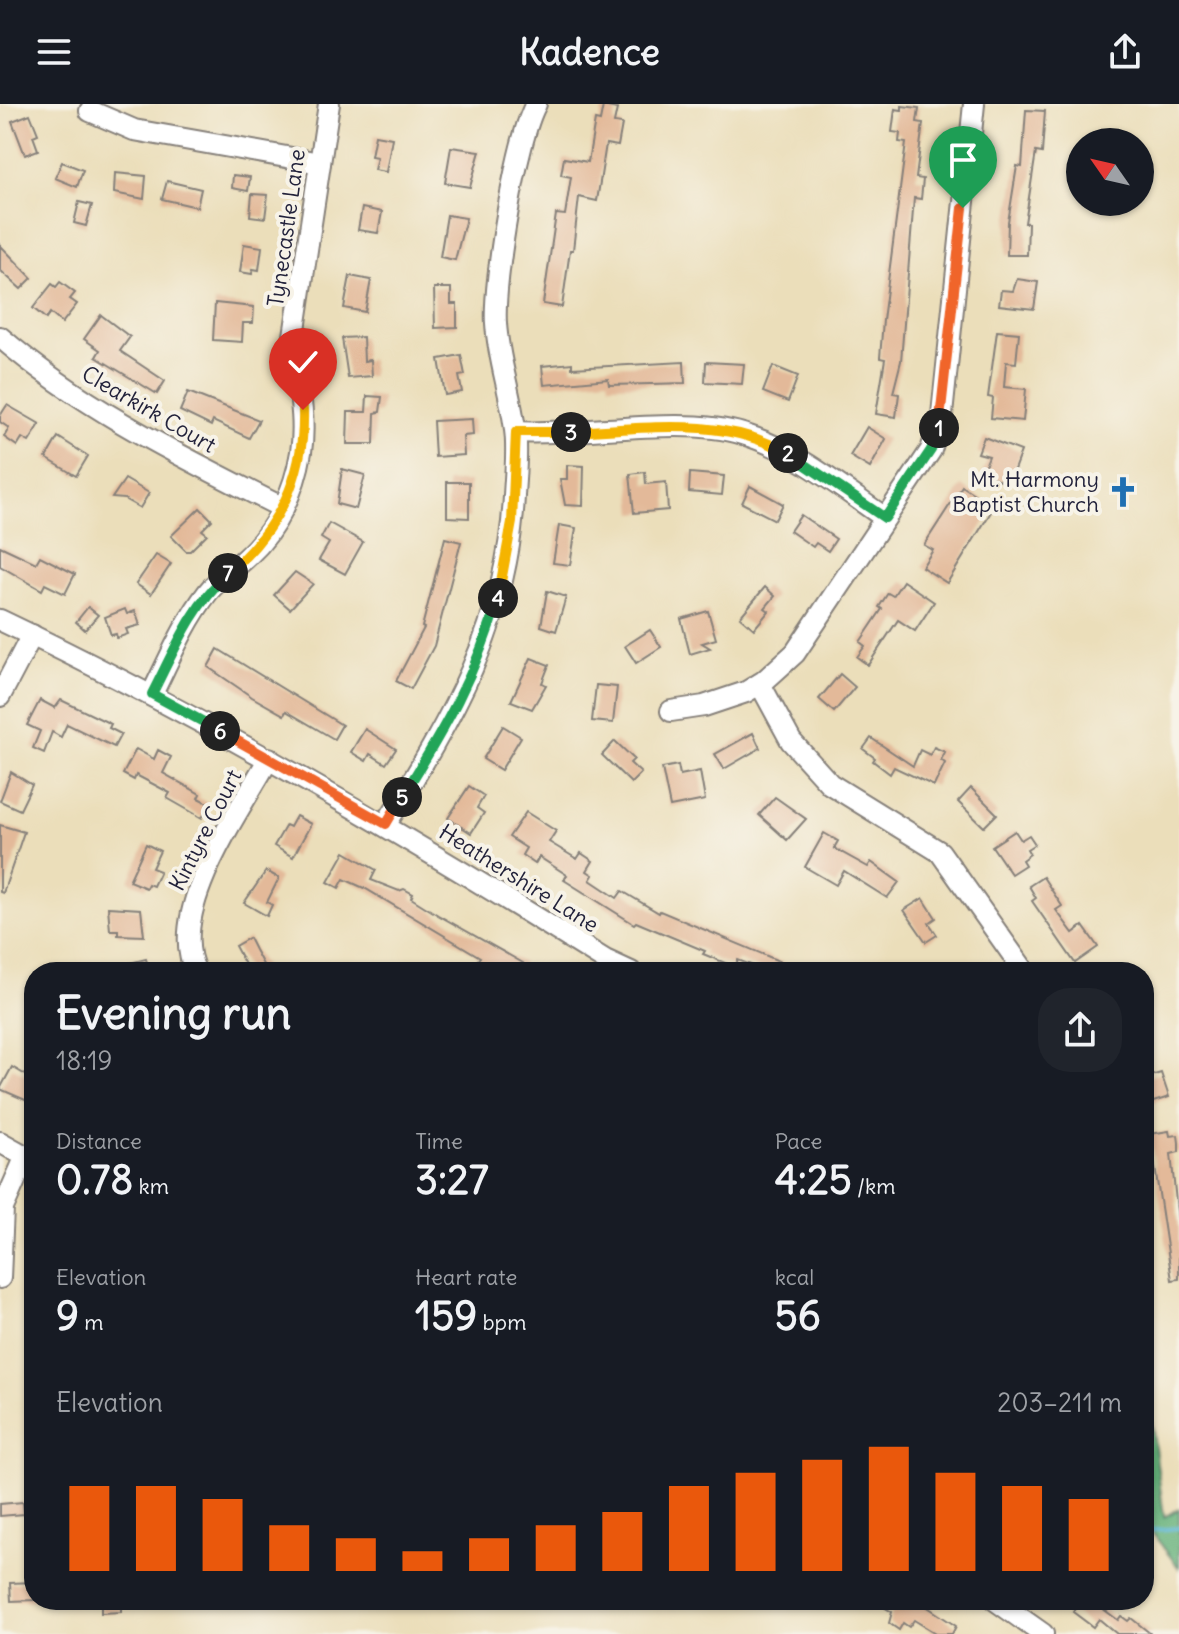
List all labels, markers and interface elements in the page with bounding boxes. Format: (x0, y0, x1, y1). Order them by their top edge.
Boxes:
icon: menu (32, 30, 76, 74)
text: Kadence (519, 30, 660, 75)
icon: share (1103, 30, 1147, 74)
pin (929, 126, 997, 208)
north arrow (1066, 128, 1154, 216)
map controls (1066, 128, 1154, 216)
icon: arrive (941, 138, 985, 182)
street label: Tynecastle Lane (261, 147, 311, 309)
pin (269, 328, 337, 410)
icon: check (281, 340, 325, 384)
street label: Clearkirk Court (77, 359, 221, 459)
pin: 1 (919, 408, 959, 448)
pin: 3 (551, 412, 591, 452)
text: 1 (935, 414, 943, 442)
text: 3 (565, 418, 577, 446)
pin: 2 (768, 433, 808, 473)
text: 2 (782, 439, 794, 467)
place label: Mt. Harmony Baptist Church (952, 465, 1099, 518)
church icon: Mt. Harmony Baptist Church (1106, 475, 1140, 509)
pin: 7 (208, 553, 248, 593)
text: 7 (223, 559, 233, 587)
pin: 4 (478, 578, 518, 618)
text: 4 (492, 584, 504, 612)
pin: 6 (200, 711, 240, 751)
text: 6 (214, 717, 226, 745)
street label: Kintyre Court (163, 765, 247, 895)
pin: 5 (382, 777, 422, 817)
text: 5 (396, 783, 408, 811)
street label: Heathershire Lane (434, 818, 604, 938)
text: Evening run (56, 986, 291, 1041)
button: share (1038, 988, 1122, 1072)
text: 18:19 (56, 1044, 112, 1077)
text: Distance (56, 1127, 142, 1155)
text: Time (415, 1127, 463, 1155)
text: Pace (775, 1127, 822, 1155)
text: 0.78 (56, 1155, 133, 1205)
text: 3:27 (415, 1155, 489, 1205)
text: 4:25 (775, 1155, 852, 1205)
text: km (133, 1172, 169, 1200)
text: /km (852, 1172, 896, 1200)
text: Elevation (56, 1263, 146, 1291)
text: Heart rate (415, 1263, 517, 1291)
text: kcal (775, 1263, 814, 1291)
text: 9 (56, 1291, 79, 1341)
text: 159 (415, 1291, 477, 1341)
text: 56 (775, 1291, 821, 1341)
text: m (79, 1308, 104, 1336)
text: bpm (477, 1308, 526, 1336)
text: Elevation (56, 1386, 163, 1419)
text: 203–211 m (997, 1386, 1122, 1419)

